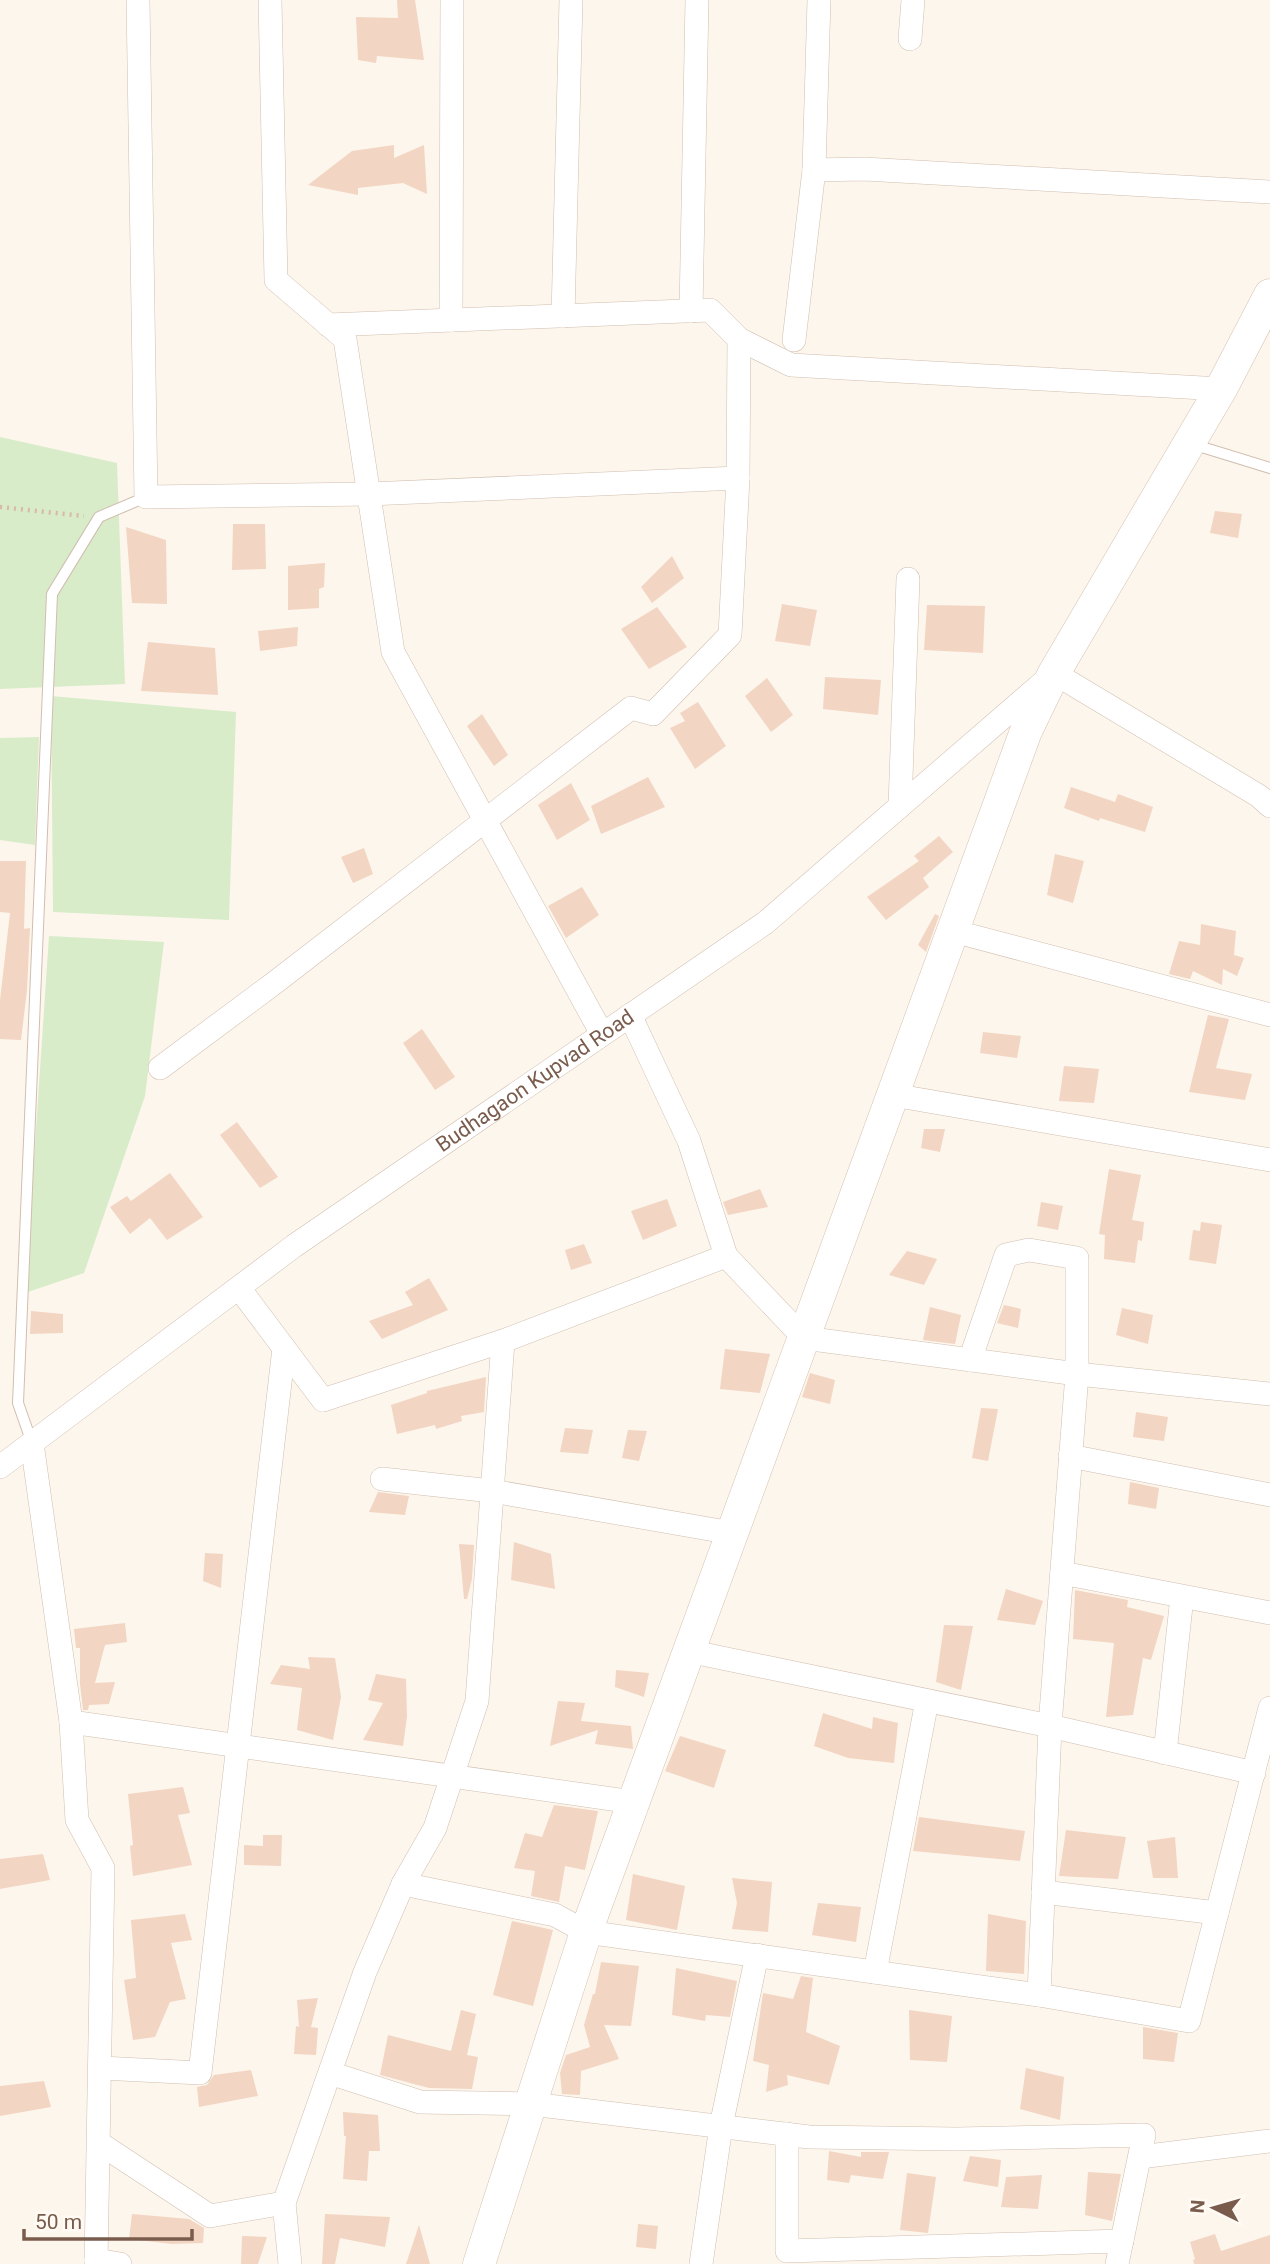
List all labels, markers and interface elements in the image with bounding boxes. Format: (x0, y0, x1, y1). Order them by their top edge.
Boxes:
street label: Budhagaon Kupvad Road (431, 1005, 638, 1157)
north arrow (1179, 2173, 1249, 2243)
scale bar (24, 2198, 192, 2242)
text: N (1186, 2199, 1210, 2214)
text: 50 m (35, 2210, 82, 2234)

